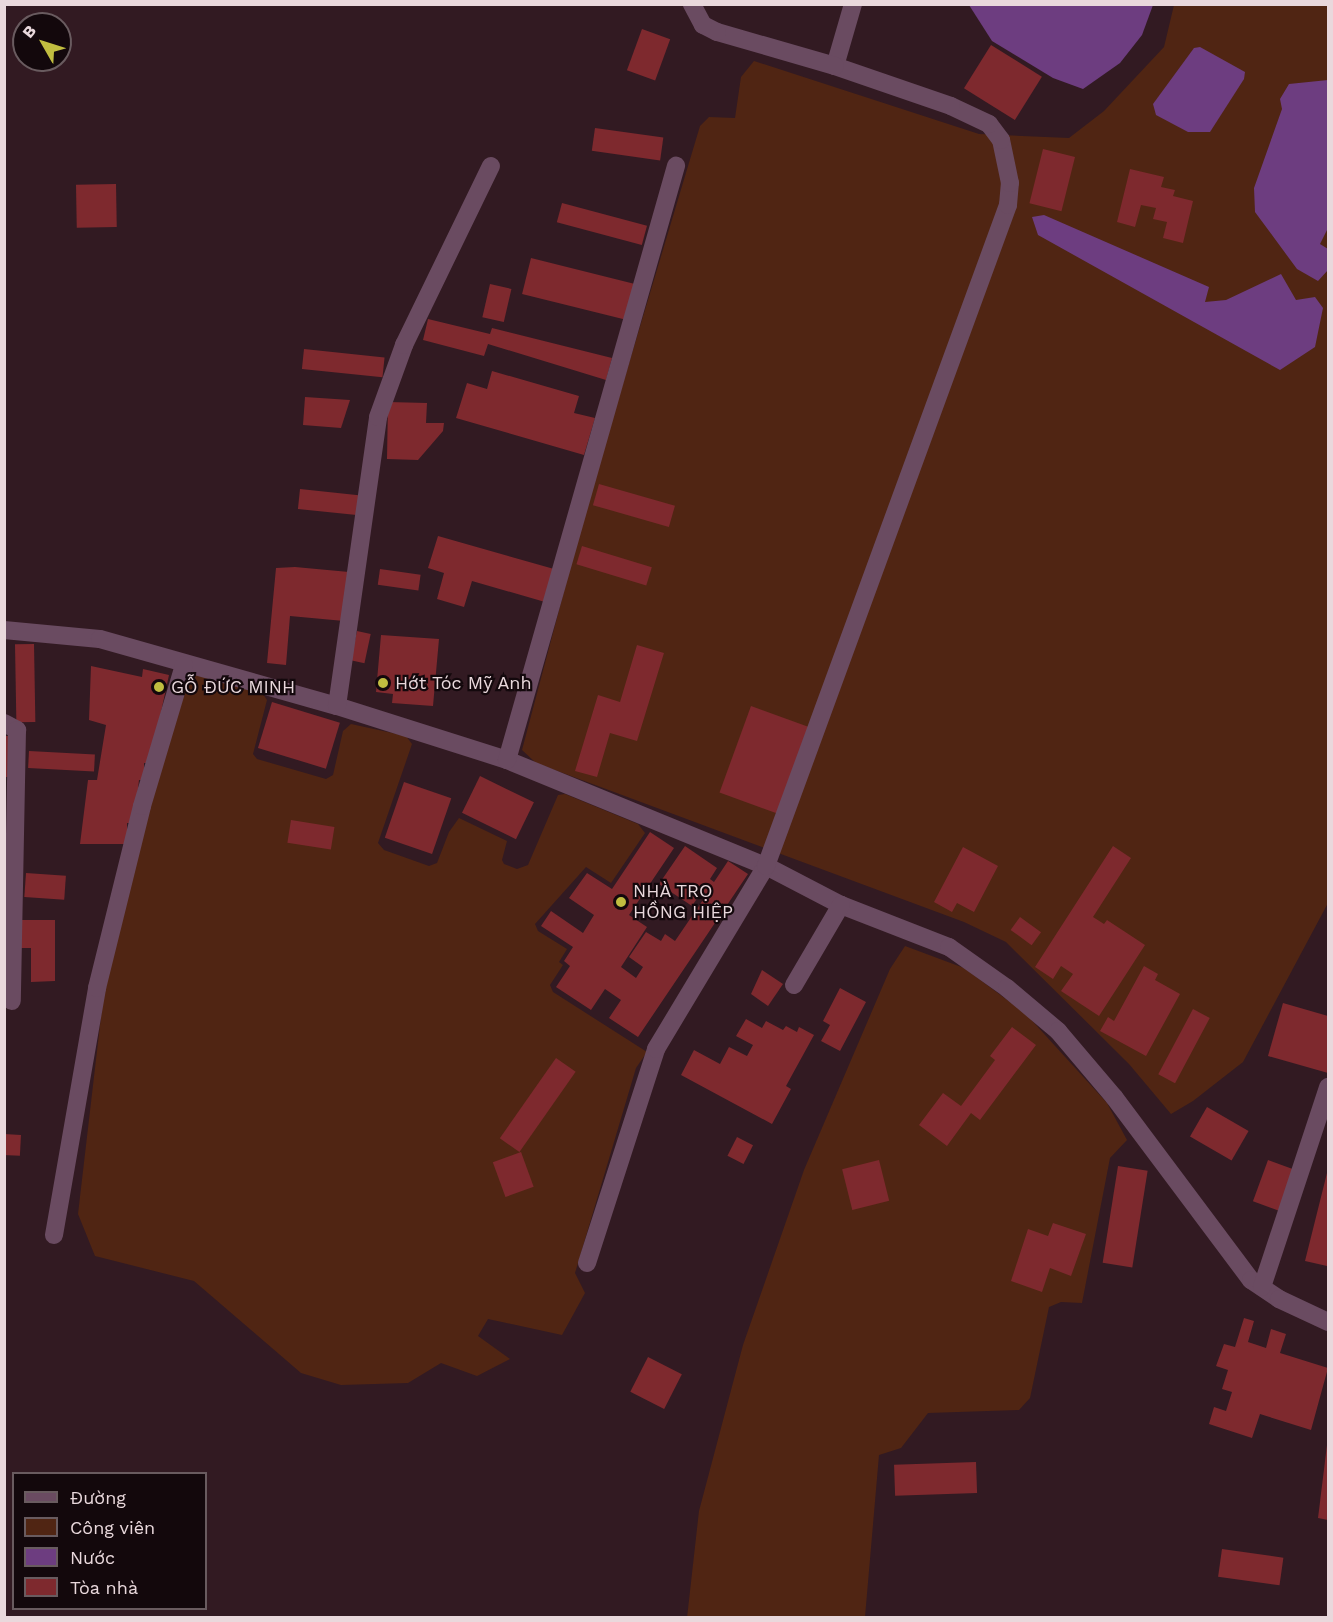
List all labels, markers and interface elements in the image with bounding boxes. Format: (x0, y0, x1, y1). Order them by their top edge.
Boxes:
north arrow (12, 12, 72, 72)
text: B (18, 21, 40, 42)
place label: Hớt Tóc Mỹ Anh (395, 672, 533, 694)
place label: GỖ ĐỨC MINH (171, 676, 295, 698)
marker: Hớt Tóc Mỹ Anh (376, 676, 390, 690)
marker: GỖ ĐỨC MINH (152, 680, 166, 694)
place label: NHÀ TRỌ HỒNG HIỆP (633, 881, 733, 924)
marker: NHÀ TRỌ HỒNG HIỆP (614, 895, 628, 909)
legend (12, 1472, 207, 1610)
text: Đường (70, 1487, 126, 1508)
text: Công viên (70, 1517, 155, 1538)
text: Nước (70, 1547, 115, 1568)
text: Tòa nhà (70, 1577, 138, 1598)

